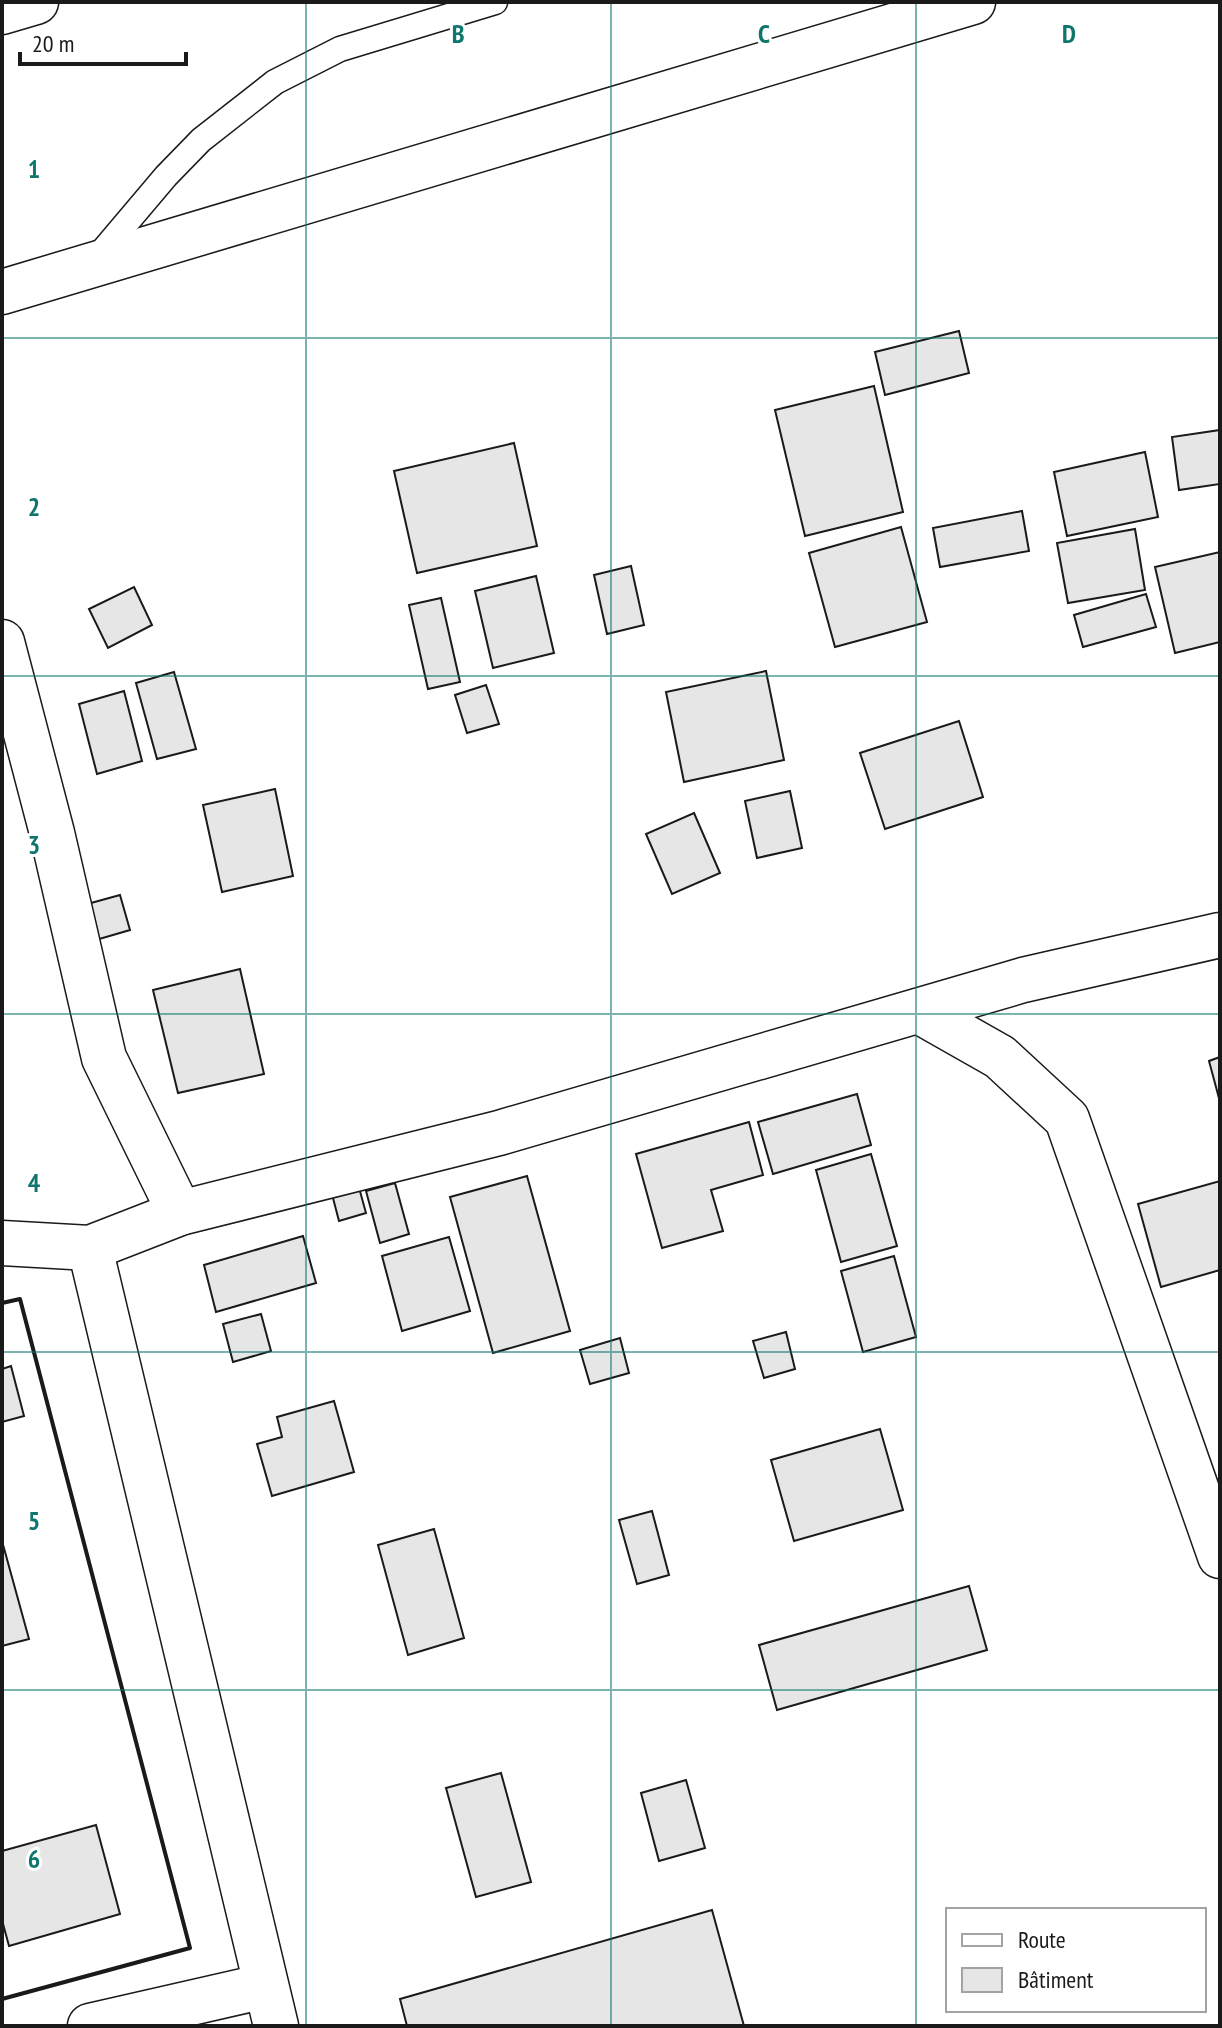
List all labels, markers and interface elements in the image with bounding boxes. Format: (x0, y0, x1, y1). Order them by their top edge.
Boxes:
scale bar (20, 16, 186, 66)
text: B (452, 17, 465, 50)
text: C (758, 17, 770, 50)
text: D (1062, 17, 1076, 50)
text: 20 m (32, 28, 74, 59)
text: 1 (28, 152, 40, 185)
text: 2 (28, 490, 40, 523)
text: 3 (28, 828, 40, 861)
text: 4 (28, 1166, 41, 1199)
text: 5 (28, 1504, 40, 1537)
text: 6 (28, 1842, 40, 1875)
legend (946, 1908, 1206, 2012)
text: Route (1018, 1924, 1066, 1955)
text: Bâtiment (1018, 1964, 1094, 1995)

